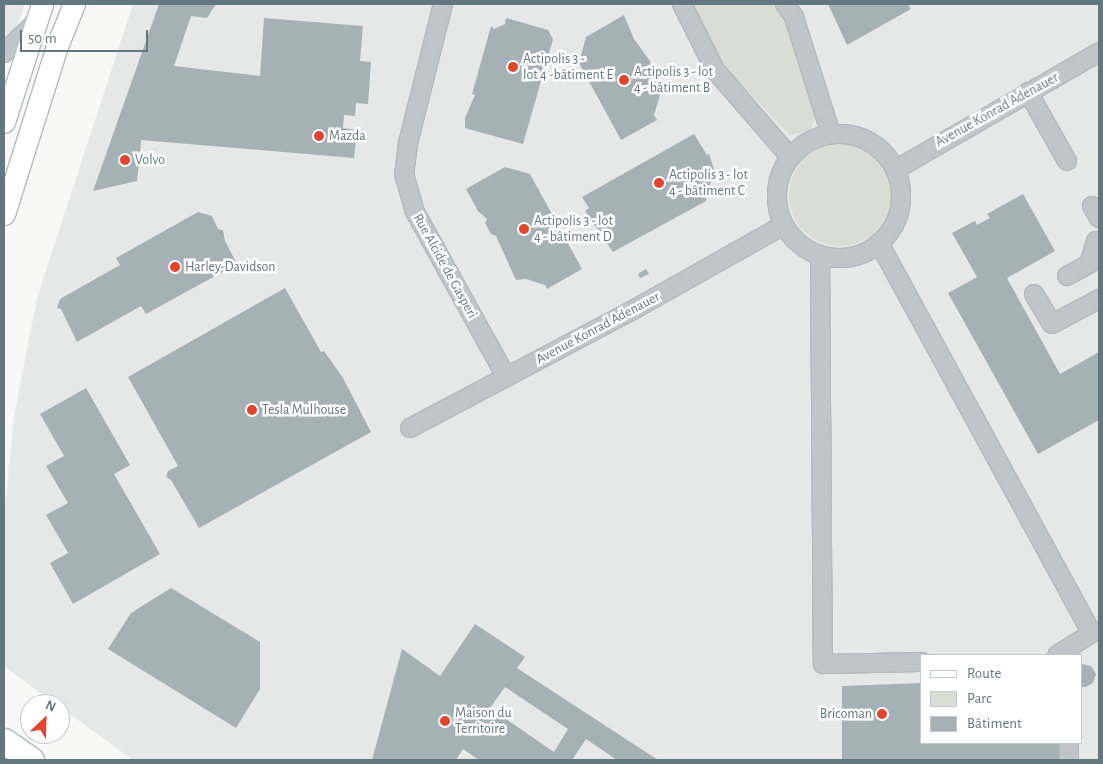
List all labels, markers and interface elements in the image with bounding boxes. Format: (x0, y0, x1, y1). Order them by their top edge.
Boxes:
scale bar (22, 20, 150, 52)
text: 50 m (28, 31, 57, 46)
place label: Actipolis 3 - lot 4 -bâtiment E (523, 51, 613, 84)
marker: Actipolis 3 - lot 4 -bâtiment E (507, 61, 519, 73)
place label: Actipolis 3 - lot 4 - bâtiment B (634, 64, 713, 96)
street label: Avenue Konrad Adenauer (933, 69, 1061, 151)
marker: Actipolis 3 - lot 4 - bâtiment B (618, 74, 630, 86)
place label: Mazda (329, 128, 366, 144)
marker: Mazda (313, 130, 325, 142)
place label: Volvo (135, 152, 165, 168)
marker: Volvo (119, 154, 131, 166)
place label: Actipolis 3 - lot 4 - bâtiment C (669, 167, 748, 200)
marker: Actipolis 3 - lot 4 - bâtiment C (653, 177, 665, 189)
street label: Rue Alcide de Gasperi (409, 211, 481, 321)
place label: Actipolis 3 - lot 4 - bâtiment D (534, 213, 613, 246)
marker: Actipolis 3 - lot 4 - bâtiment D (518, 223, 530, 235)
place label: Harley-Davidson (185, 259, 276, 275)
marker: Harley-Davidson (169, 261, 181, 273)
street label: Avenue Konrad Adenauer (533, 288, 663, 368)
place label: Tesla Mulhouse (262, 402, 346, 418)
marker: Tesla Mulhouse (246, 404, 258, 416)
legend (920, 654, 1083, 744)
text: Route (967, 666, 1001, 681)
text: Parc (967, 691, 992, 706)
north arrow (20, 694, 70, 744)
text: N (43, 698, 58, 715)
place label: Maison du Territoire (455, 705, 512, 738)
place label: Bricoman (820, 706, 872, 722)
marker: Bricoman (876, 708, 888, 720)
marker: Maison du Territoire (439, 715, 451, 727)
text: Bâtiment (967, 716, 1022, 731)

